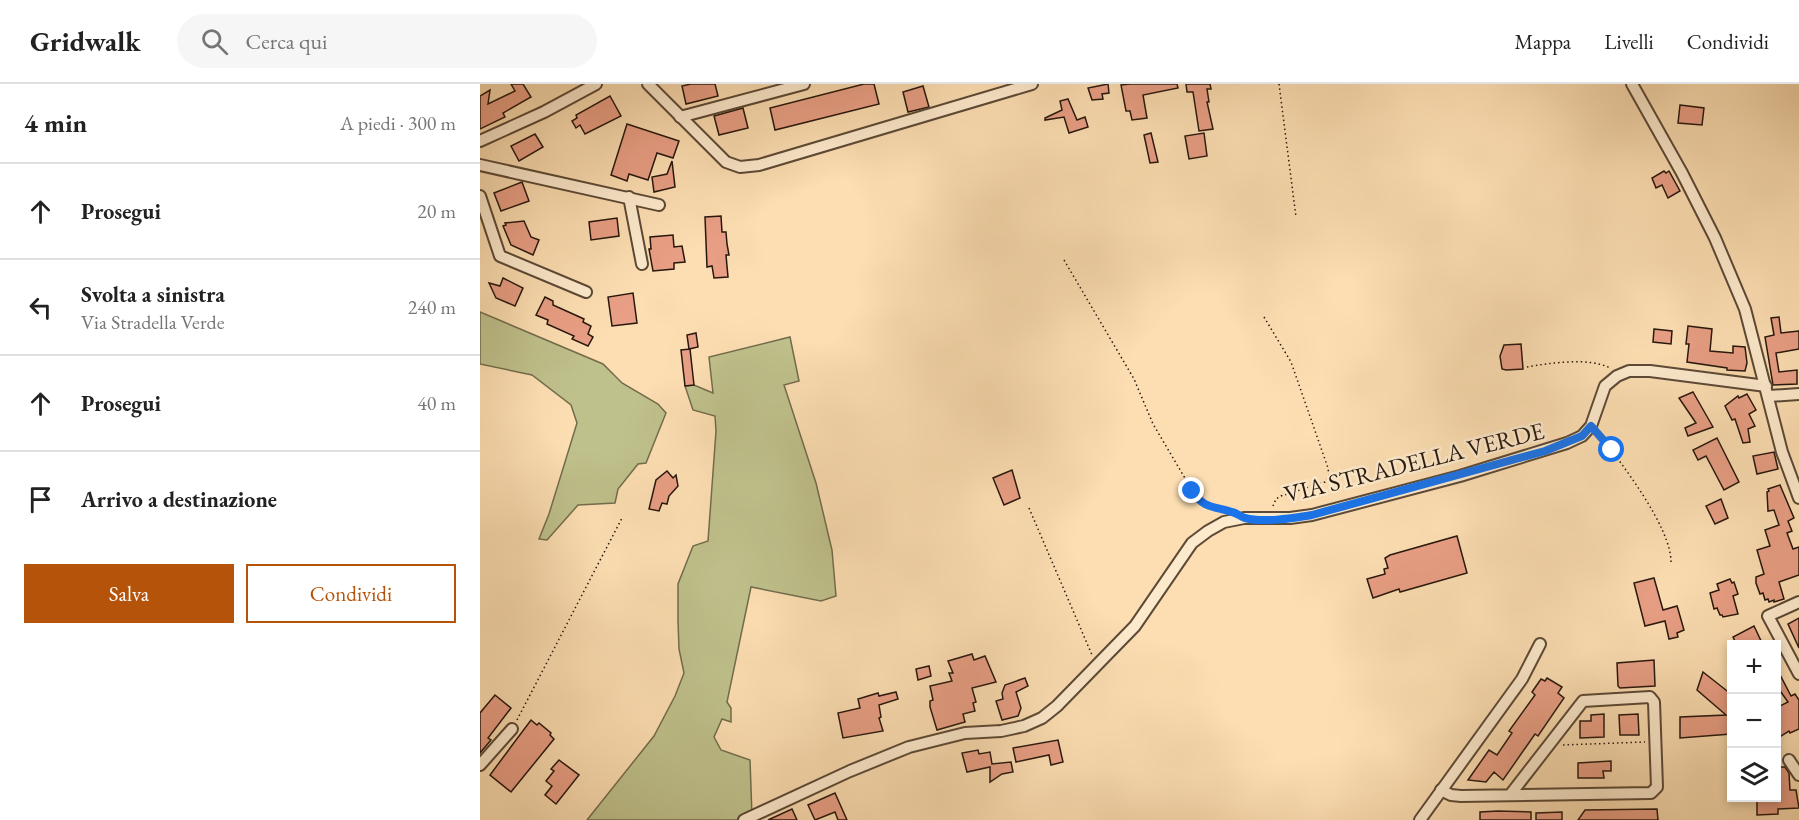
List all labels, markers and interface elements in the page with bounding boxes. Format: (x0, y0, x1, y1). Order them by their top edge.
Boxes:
search box (177, 14, 597, 68)
text: Gridwalk (30, 23, 141, 59)
icon: search (198, 25, 231, 58)
text: Cerca qui (246, 27, 327, 56)
text: Mappa (1515, 28, 1571, 55)
text: Livelli (1604, 28, 1654, 55)
text: Condividi (1687, 28, 1769, 55)
text: 4 min (24, 106, 87, 140)
text: A piedi · 300 m (340, 110, 456, 136)
icon: ahead (24, 195, 57, 228)
text: Prosegui (81, 197, 161, 226)
text: 20 m (417, 198, 456, 224)
text: Svolta a sinistra (81, 280, 225, 309)
icon: left (24, 291, 57, 324)
text: 240 m (408, 294, 456, 320)
text: Via Stradella Verde (81, 309, 225, 335)
icon: ahead (24, 387, 57, 420)
text: Prosegui (81, 389, 161, 418)
text: 40 m (417, 390, 456, 416)
street label: VIA STRADELLA VERDE (1281, 415, 1547, 509)
route start (1598, 436, 1624, 462)
route end (1178, 477, 1204, 503)
icon: arrive (24, 483, 57, 516)
text: Arrivo a destinazione (81, 485, 277, 514)
button: Salva (24, 564, 234, 623)
button: Condividi (246, 564, 456, 623)
map controls (1727, 640, 1781, 802)
button: + (1727, 640, 1781, 694)
button: − (1727, 694, 1781, 748)
button: layers (1727, 748, 1781, 802)

